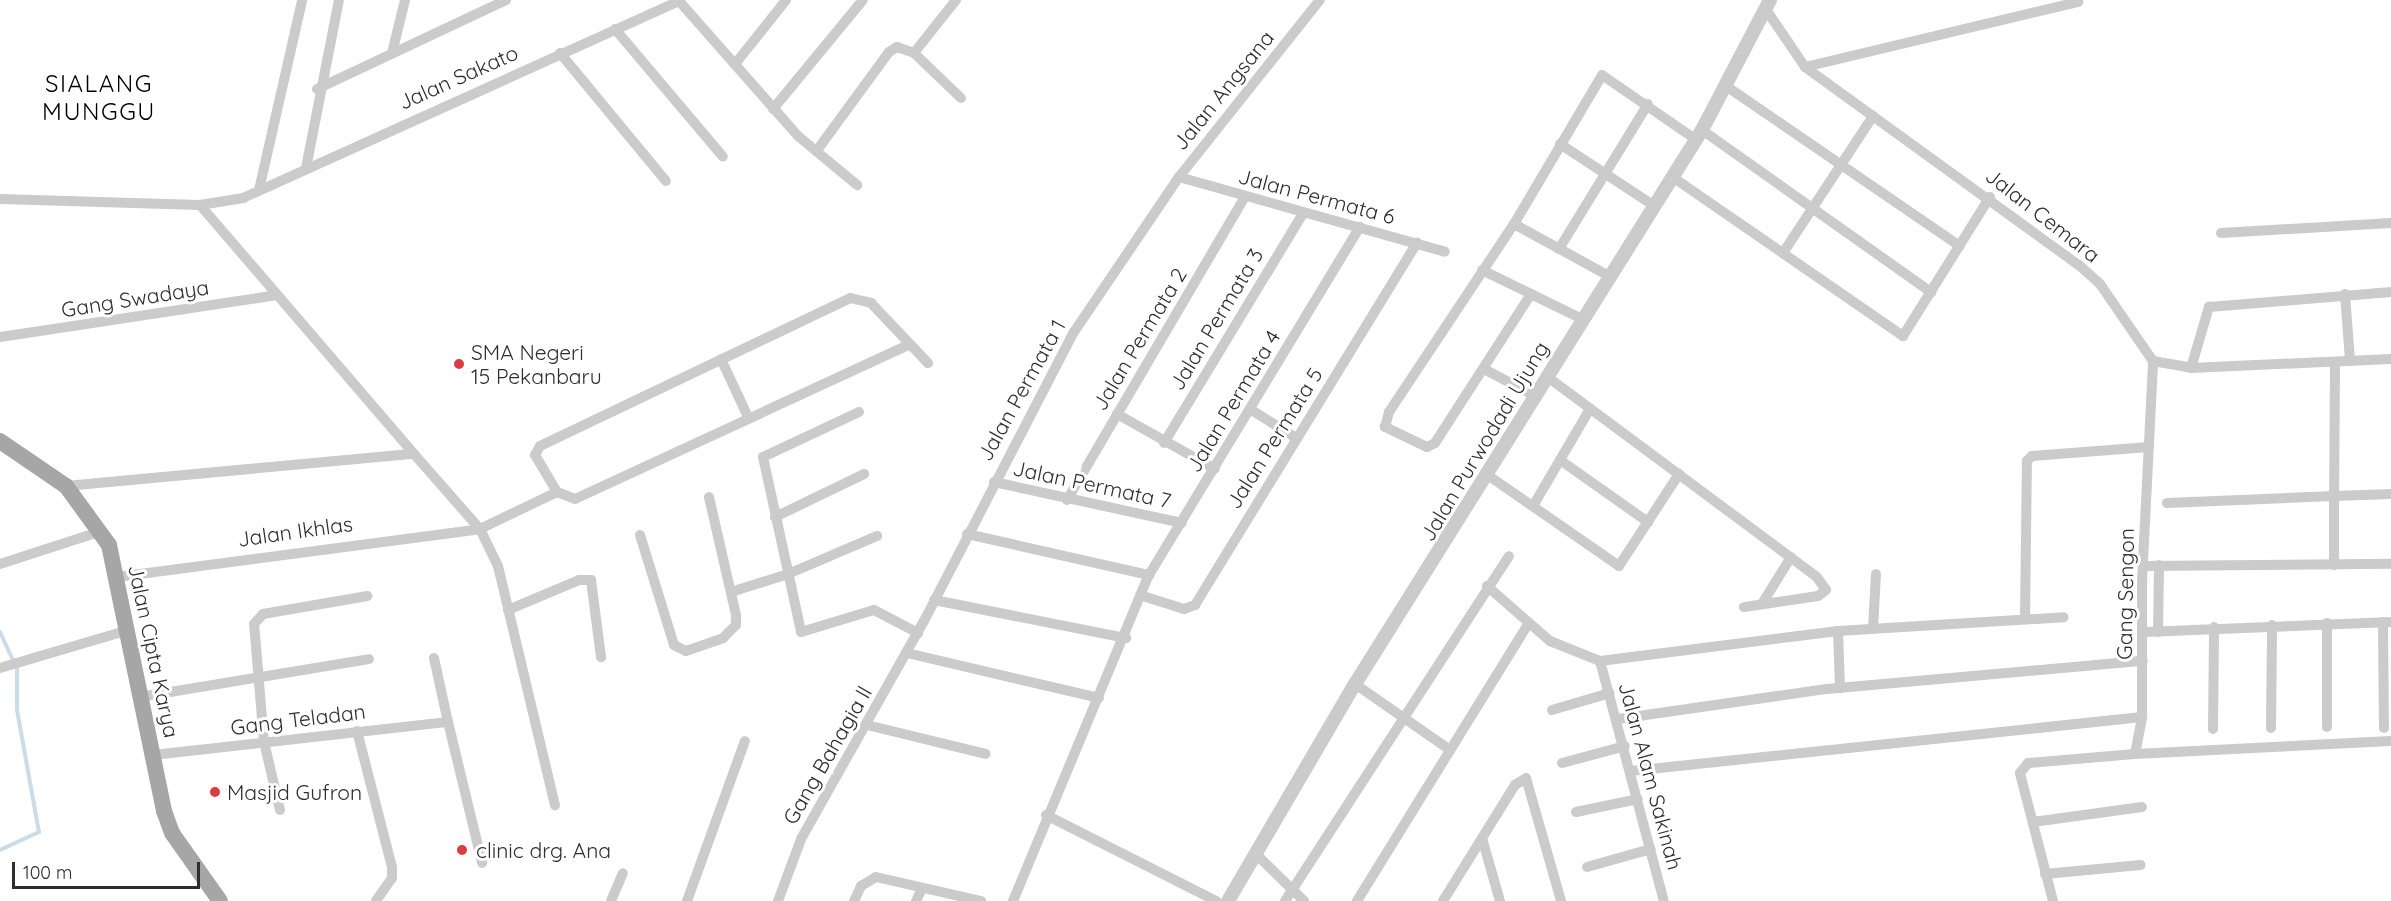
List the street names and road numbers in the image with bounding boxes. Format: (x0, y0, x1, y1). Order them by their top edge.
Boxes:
street label: Jalan Angsana (1167, 25, 1279, 155)
street label: Jalan Sakato (394, 39, 522, 115)
street label: Jalan Permata 6 (1236, 163, 1398, 229)
street label: Jalan Cemara (1981, 163, 2105, 267)
street label: Jalan Permata 3 (1164, 244, 1268, 394)
street label: Jalan Permata 2 (1087, 263, 1191, 415)
street label: Gang Swadaya (59, 274, 211, 322)
street label: Jalan Permata 1 (972, 315, 1070, 465)
street label: Jalan Permata 4 (1181, 326, 1285, 476)
street label: Jalan Purwodadi Ujung (1414, 337, 1554, 545)
street label: Jalan Permata 5 (1221, 363, 1327, 513)
street label: Jalan Permata 7 (1011, 455, 1173, 513)
street label: Jalan Ikhlas (236, 510, 354, 552)
street label: Gang Sengon (2111, 528, 2139, 660)
street label: Jalan Cipta Karya (123, 562, 185, 740)
street label: Jalan Alam Sakinah (1614, 679, 1688, 873)
street label: Gang Bahagia ll (777, 681, 877, 829)
street label: Gang Teladan (229, 698, 367, 740)

